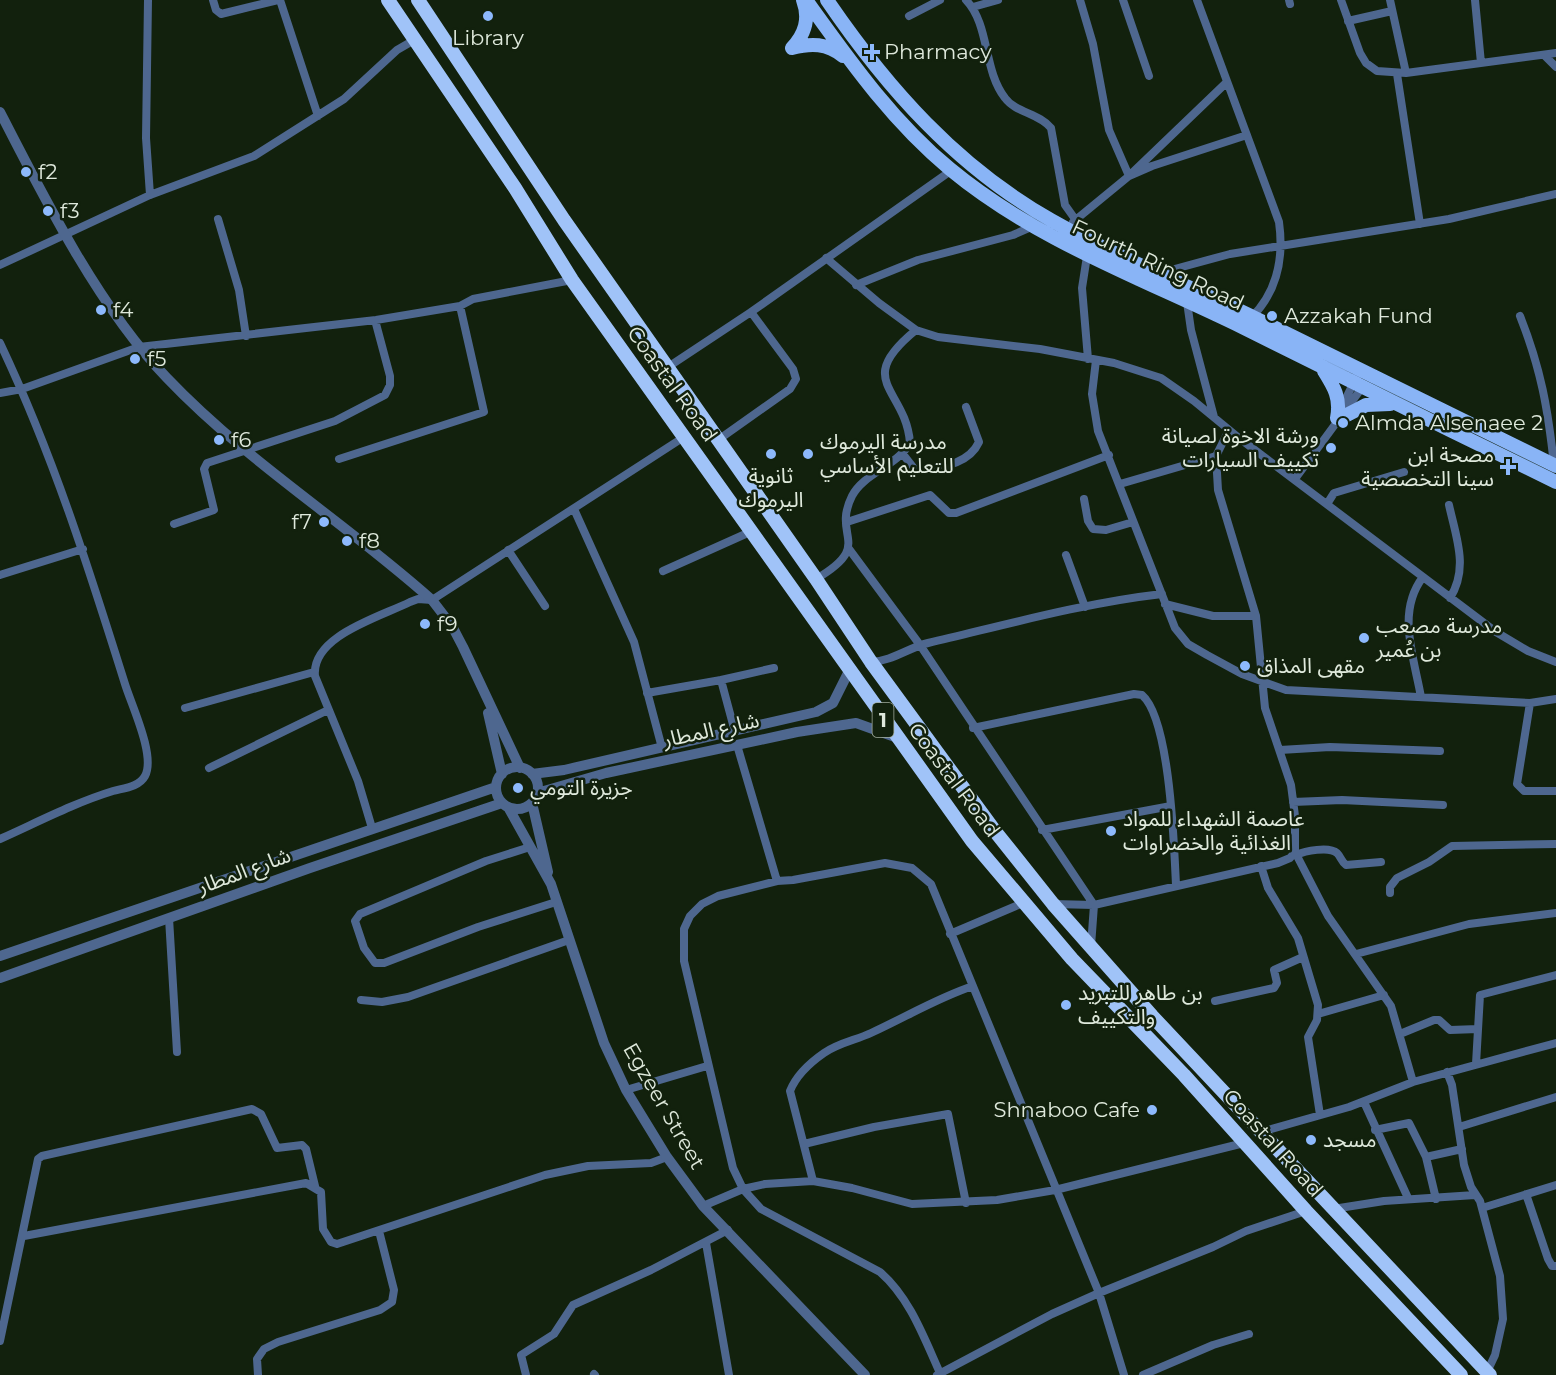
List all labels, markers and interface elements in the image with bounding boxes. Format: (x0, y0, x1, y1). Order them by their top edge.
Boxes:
marker: Library (481, 9, 495, 23)
place label: Library (452, 25, 525, 50)
place label: Pharmacy (884, 39, 992, 64)
marker: Pharmacy (865, 45, 879, 59)
place label: f2 (38, 159, 57, 184)
marker: f2 (19, 165, 33, 179)
place label: f3 (60, 198, 80, 223)
marker: f3 (41, 204, 55, 218)
street label: Fourth Ring Road (1068, 214, 1248, 315)
place label: f4 (113, 297, 134, 322)
marker: f4 (94, 303, 108, 317)
place label: Azzakah Fund (1284, 303, 1433, 328)
marker: Azzakah Fund (1265, 309, 1279, 323)
street label: Coastal Road (622, 321, 723, 446)
place label: f5 (147, 346, 166, 371)
marker: f5 (128, 352, 142, 366)
place label: Almda Alsenaee 2 (1355, 410, 1543, 435)
marker: Almda Alsenaee 2 (1336, 416, 1350, 430)
place label: ورشة الاخوة لصيانة تكييف السيارات (1162, 423, 1319, 472)
place label: f6 (231, 427, 251, 452)
place label: مدرسة اليرموك للتعليم الأساسي (820, 429, 954, 482)
marker: f6 (212, 433, 226, 447)
marker: ورشة الاخوة لصيانة تكييف السيارات (1324, 441, 1338, 455)
place label: مصحة ابن سينا التخصصية (1361, 442, 1494, 491)
marker: ثانوية اليرموك (764, 447, 778, 461)
marker: مدرسة اليرموك للتعليم الأساسي (801, 447, 815, 461)
marker: مصحة ابن سينا التخصصية (1499, 458, 1517, 476)
place label: ثانوية اليرموك (738, 463, 804, 512)
place label: f7 (292, 509, 312, 534)
marker: f7 (317, 515, 331, 529)
place label: f8 (359, 528, 380, 553)
marker: f8 (340, 534, 354, 548)
place label: f9 (437, 611, 458, 636)
place label: مدرسة مصعب بن عُمير (1375, 613, 1502, 662)
marker: f9 (418, 617, 432, 631)
marker: مدرسة مصعب بن عُمير (1357, 631, 1371, 645)
place label: مقهى المذاق (1257, 653, 1365, 678)
marker: مقهى المذاق (1238, 659, 1252, 673)
road number: 1 (872, 703, 894, 737)
street label: شارع المطار (660, 707, 762, 755)
street label: Coastal Road (903, 718, 1006, 842)
place label: جزيرة التومي (530, 775, 633, 804)
marker: جزيرة التومي (511, 781, 525, 795)
place label: عاصمة الشهداء للمواد الغذائية والخضراوات (1123, 806, 1305, 855)
marker: عاصمة الشهداء للمواد الغذائية والخضراوات (1104, 824, 1118, 838)
street label: شارع المطار (193, 842, 295, 902)
place label: بن طاهر للتبريد والتكييف (1078, 980, 1203, 1029)
marker: بن طاهر للتبريد والتكييف (1059, 998, 1073, 1012)
street label: Egzeer Street (618, 1038, 711, 1173)
street label: Coastal Road (1218, 1084, 1328, 1202)
place label: Shnaboo Cafe (993, 1097, 1140, 1122)
marker: Shnaboo Cafe (1145, 1103, 1159, 1117)
place label: مسجد (1323, 1127, 1376, 1152)
marker: مسجد (1304, 1133, 1318, 1147)

